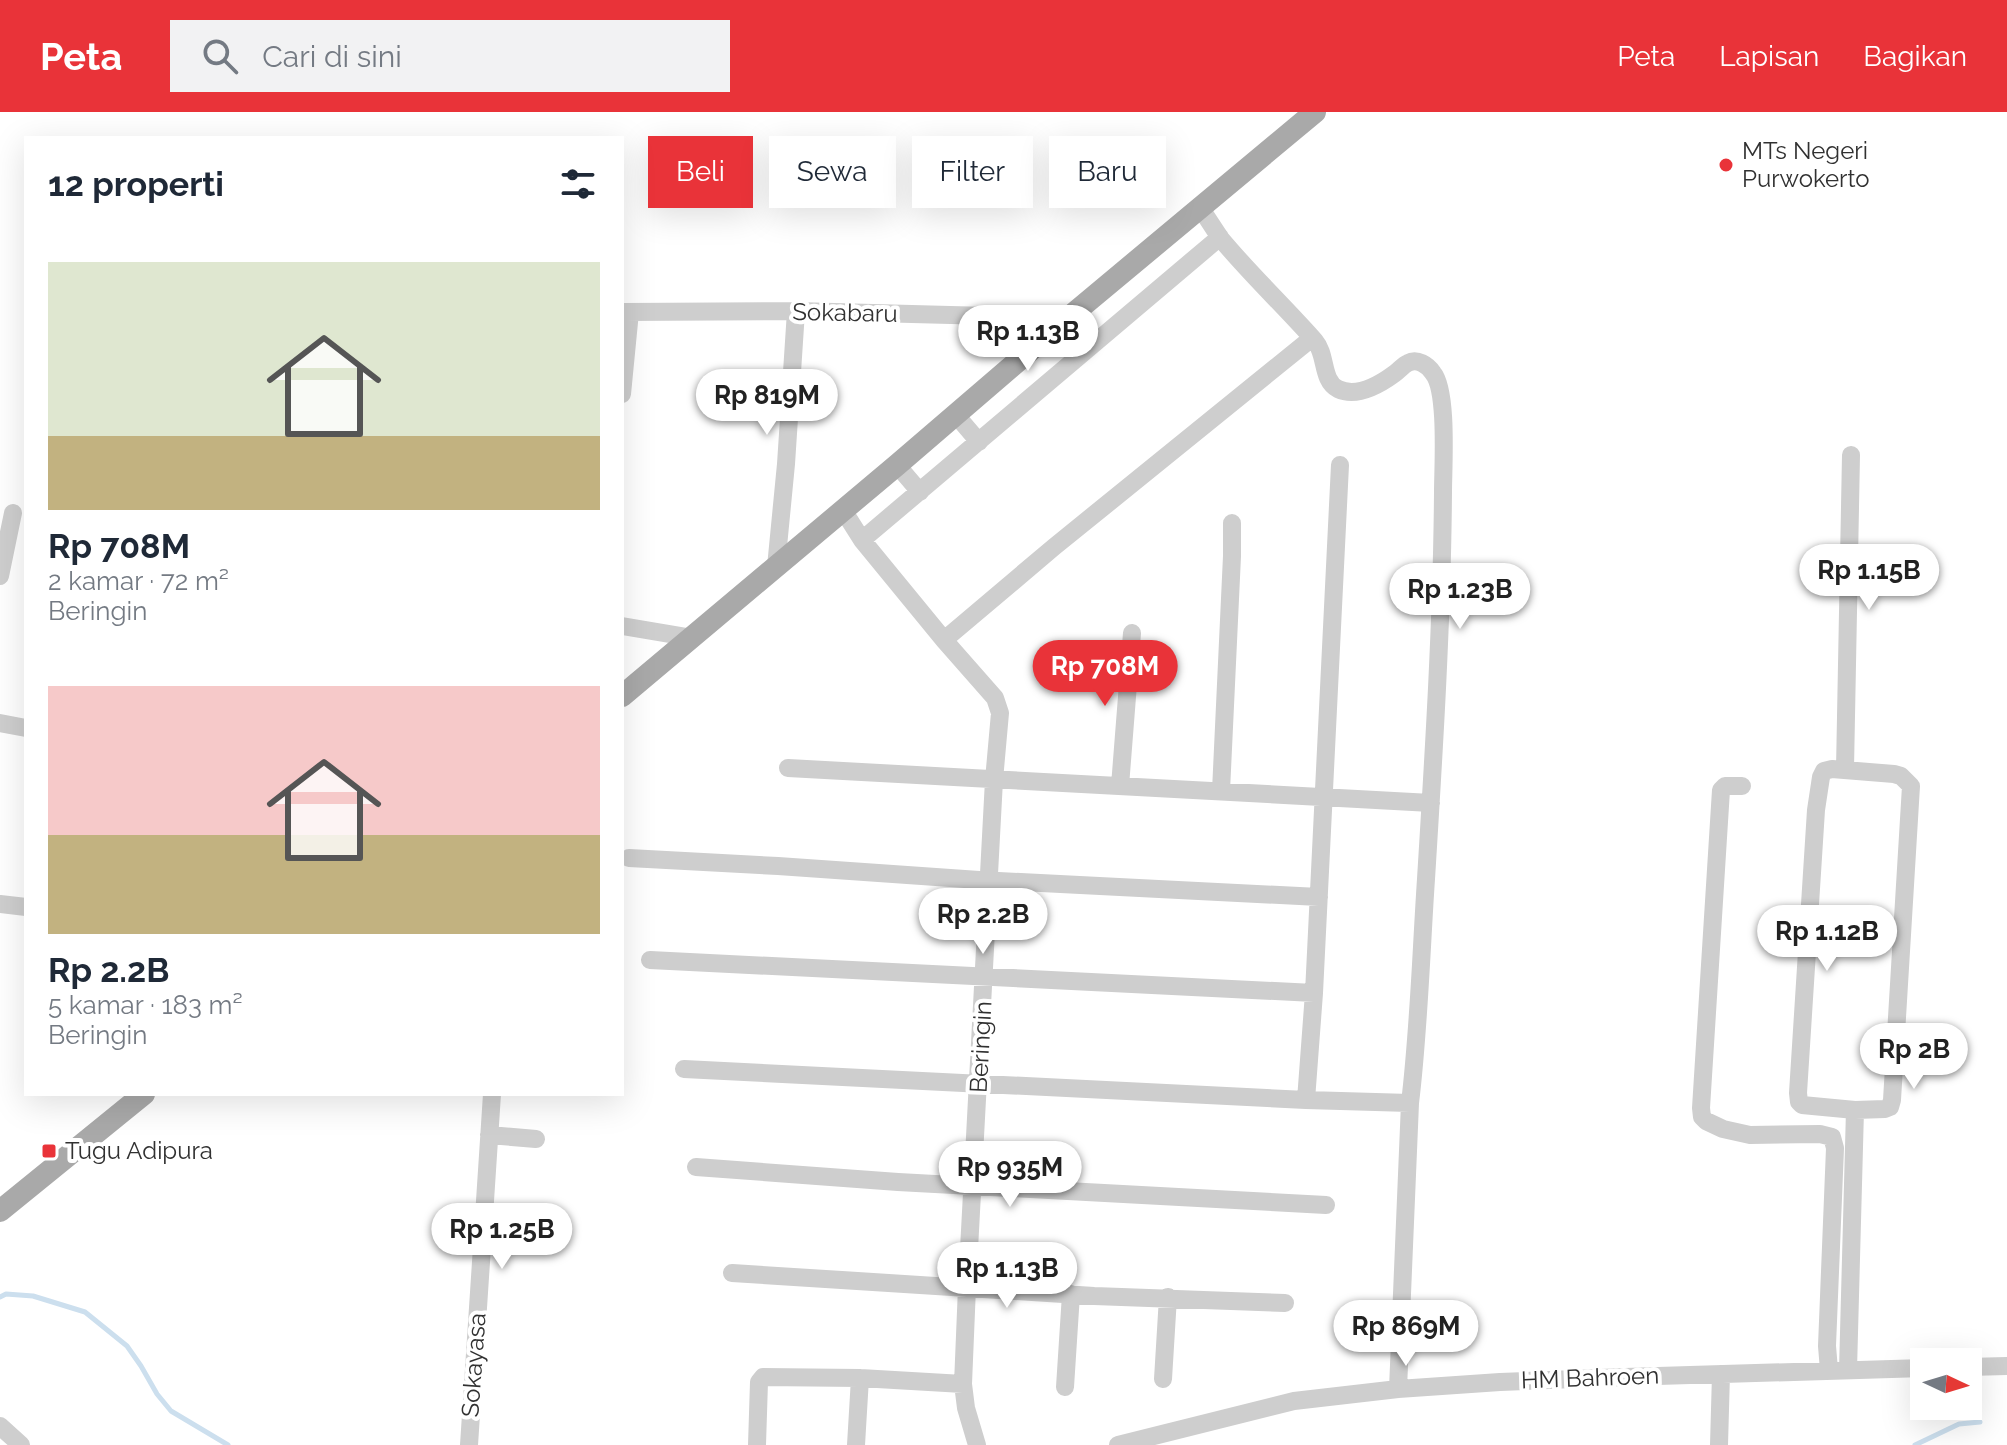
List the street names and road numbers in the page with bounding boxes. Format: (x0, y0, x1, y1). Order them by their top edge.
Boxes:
street label: Sokabaru (792, 297, 898, 328)
street label: Beringin (964, 1000, 997, 1094)
street label: Sokayasa (455, 1312, 492, 1418)
street label: HM Bahroen (1520, 1361, 1660, 1394)

